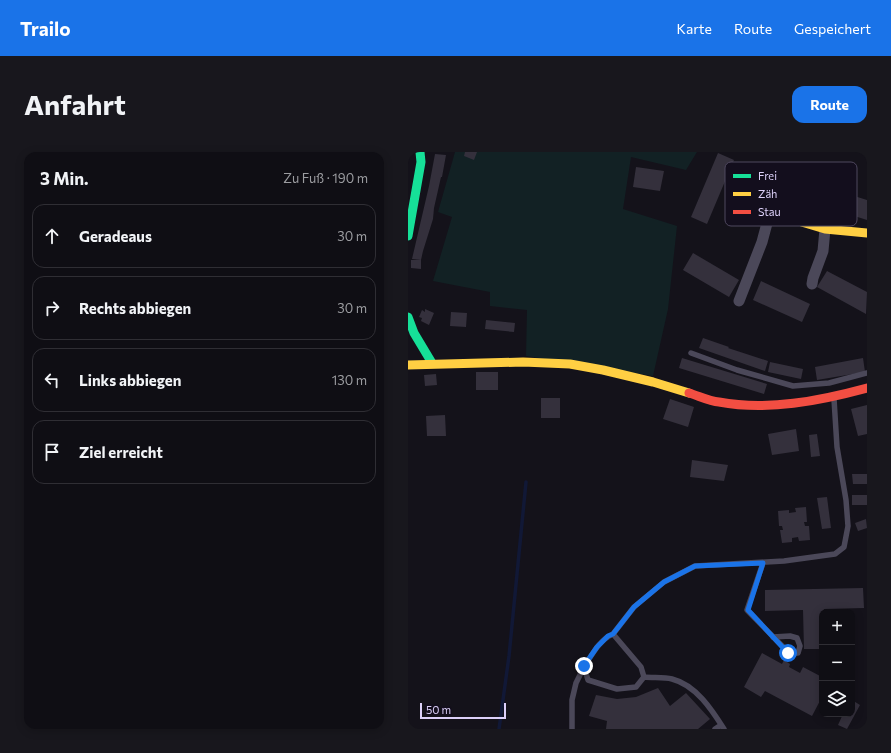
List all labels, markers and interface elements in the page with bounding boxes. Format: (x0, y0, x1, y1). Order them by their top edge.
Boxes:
text: Trailo (20, 17, 71, 40)
text: Karte (677, 20, 712, 37)
text: Route (734, 20, 772, 37)
text: Gespeichert (794, 20, 871, 37)
button: Route (792, 86, 867, 123)
text: Anfahrt (24, 87, 126, 121)
legend (725, 162, 857, 226)
text: 3 Min. (40, 168, 89, 189)
text: Frei (758, 169, 777, 182)
text: Zu Fuß · 190 m (283, 170, 368, 186)
text: Zäh (758, 187, 777, 200)
text: Stau (758, 205, 781, 218)
icon: ahead (41, 225, 63, 247)
text: Geradeaus (79, 227, 152, 245)
text: 30 m (337, 228, 367, 244)
icon: right (41, 297, 63, 319)
text: Rechts abbiegen (79, 299, 191, 317)
text: 30 m (337, 300, 367, 316)
icon: left (41, 369, 63, 391)
text: Links abbiegen (79, 371, 181, 389)
text: 130 m (332, 372, 367, 388)
icon: arrive (41, 441, 63, 463)
text: Ziel erreicht (79, 443, 163, 461)
map controls (819, 609, 855, 717)
button: + (819, 609, 855, 645)
route start (779, 644, 797, 662)
button: − (819, 645, 855, 681)
route end (575, 657, 593, 675)
button: layers (819, 681, 855, 717)
scale bar (420, 701, 506, 720)
text: 50 m (426, 703, 451, 716)

